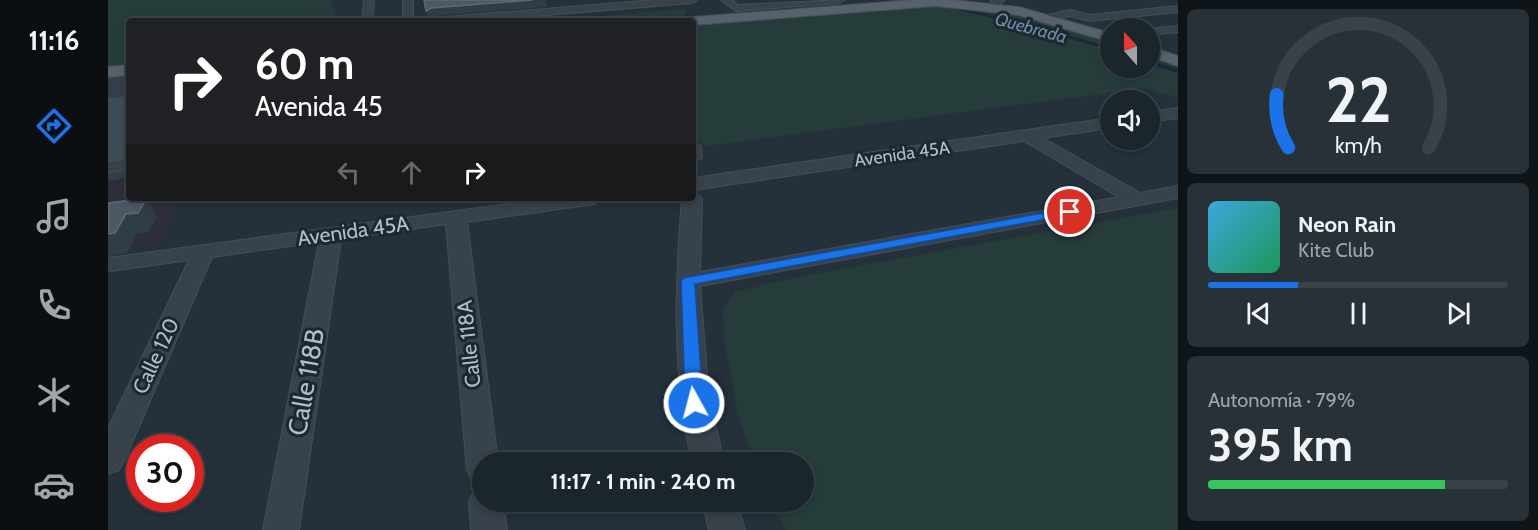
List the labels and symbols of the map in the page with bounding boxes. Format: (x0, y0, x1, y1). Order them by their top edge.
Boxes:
water label: Quebrada (993, 8, 1069, 48)
north arrow (1100, 18, 1160, 78)
street label: Avenida 45A (853, 136, 951, 172)
pin (1044, 186, 1095, 237)
street label: Avenida 45A (296, 210, 410, 251)
street label: Calle 118A (451, 299, 486, 389)
street label: Calle 120 (127, 314, 184, 398)
street label: Calle 118B (281, 326, 331, 438)
position arrow (662, 371, 726, 435)
speed limit sign: 30 (126, 434, 204, 512)

